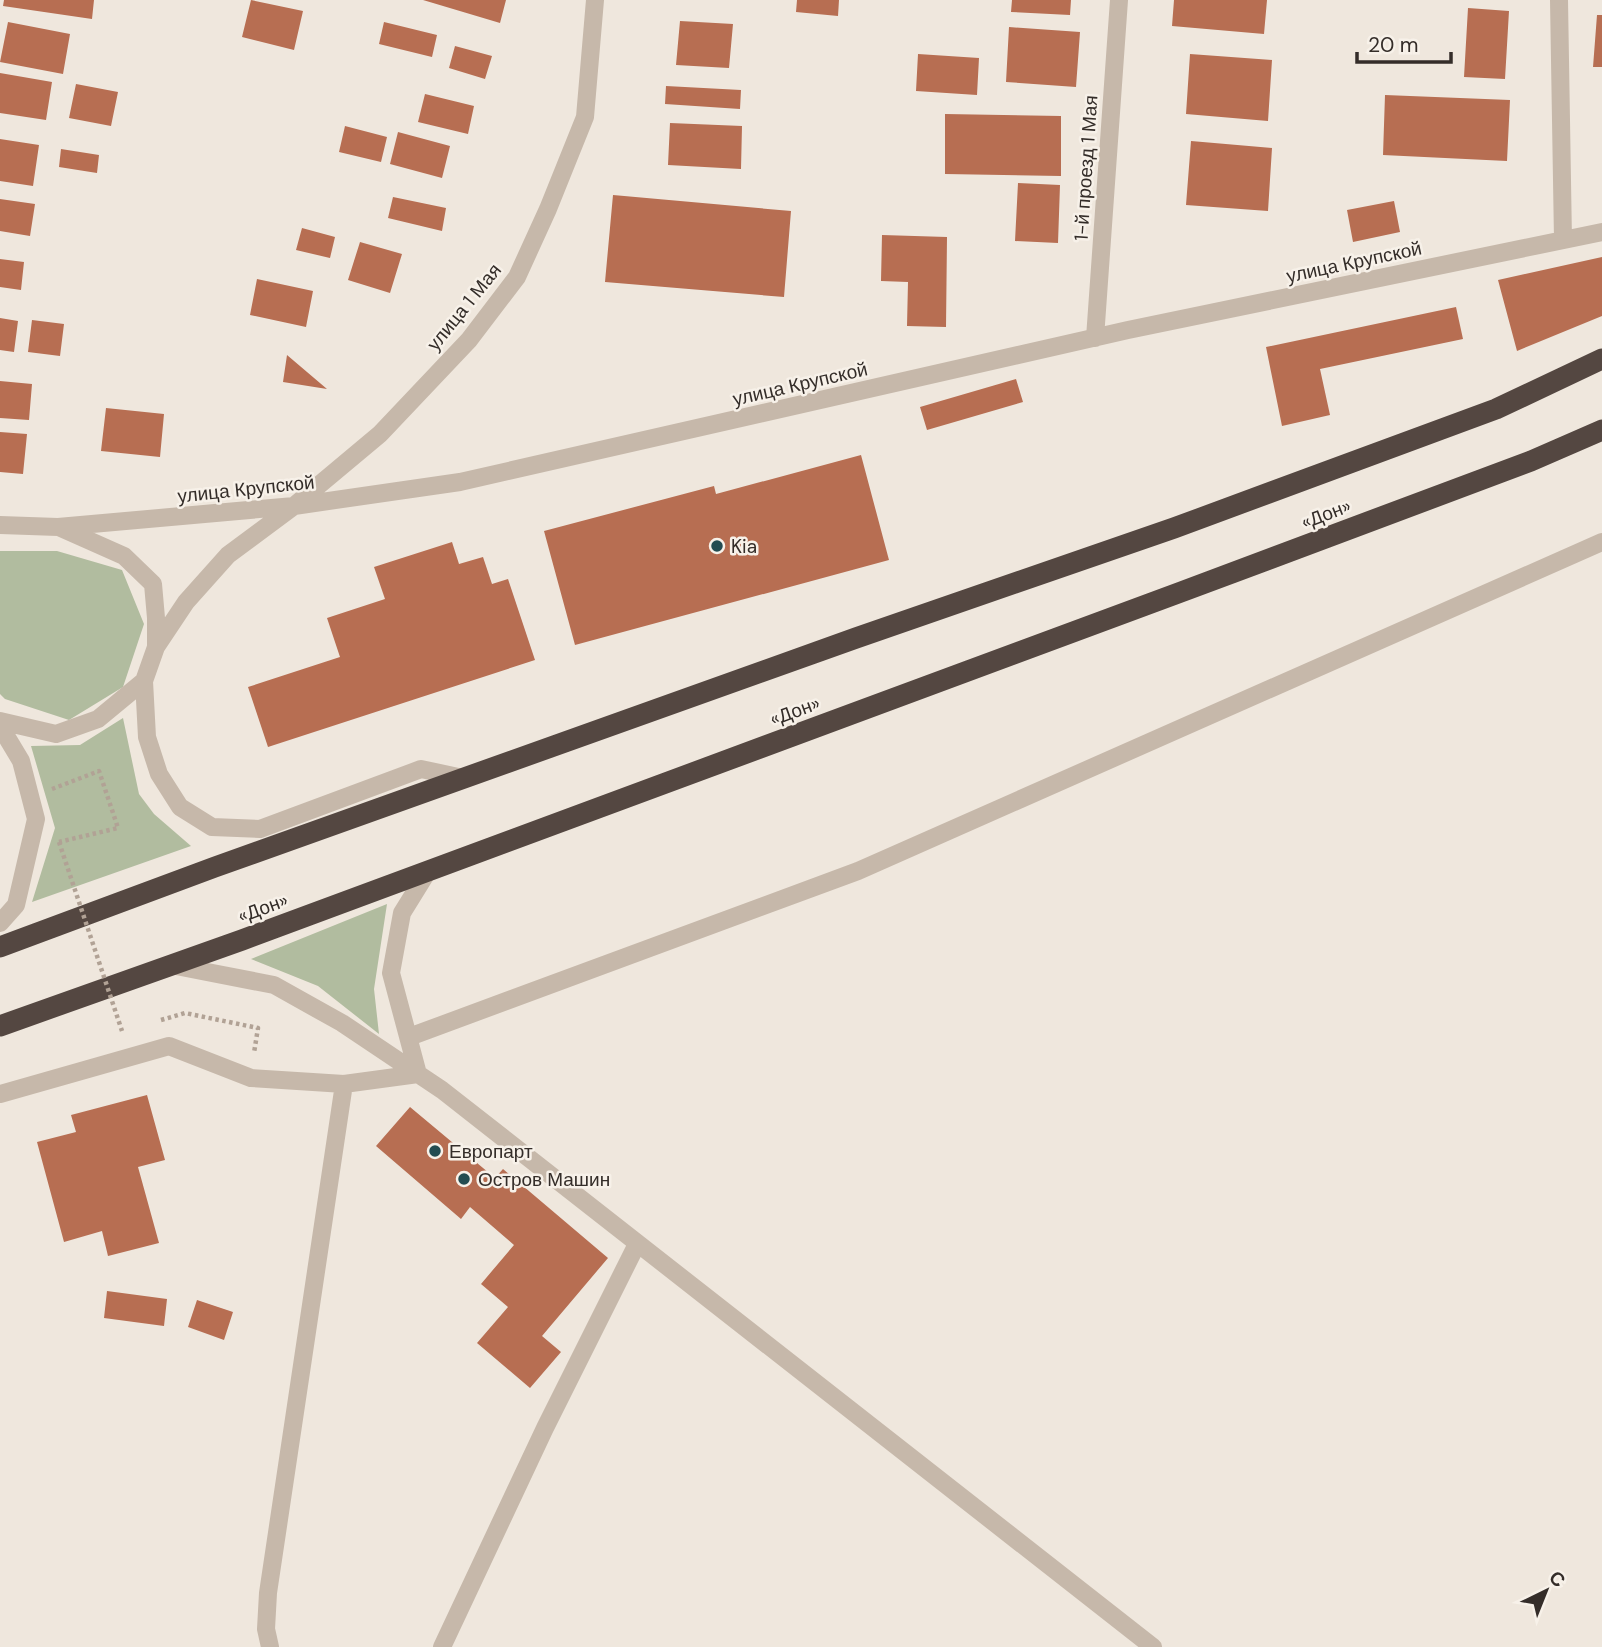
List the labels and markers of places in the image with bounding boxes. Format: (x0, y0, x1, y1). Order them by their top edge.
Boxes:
place label: Kia (731, 534, 757, 559)
marker: Kia (709, 538, 725, 554)
place label: Европарт (449, 1139, 533, 1164)
marker: Европарт (427, 1143, 443, 1159)
place label: Остров Машин (478, 1167, 610, 1192)
marker: Остров Машин (456, 1171, 472, 1187)

